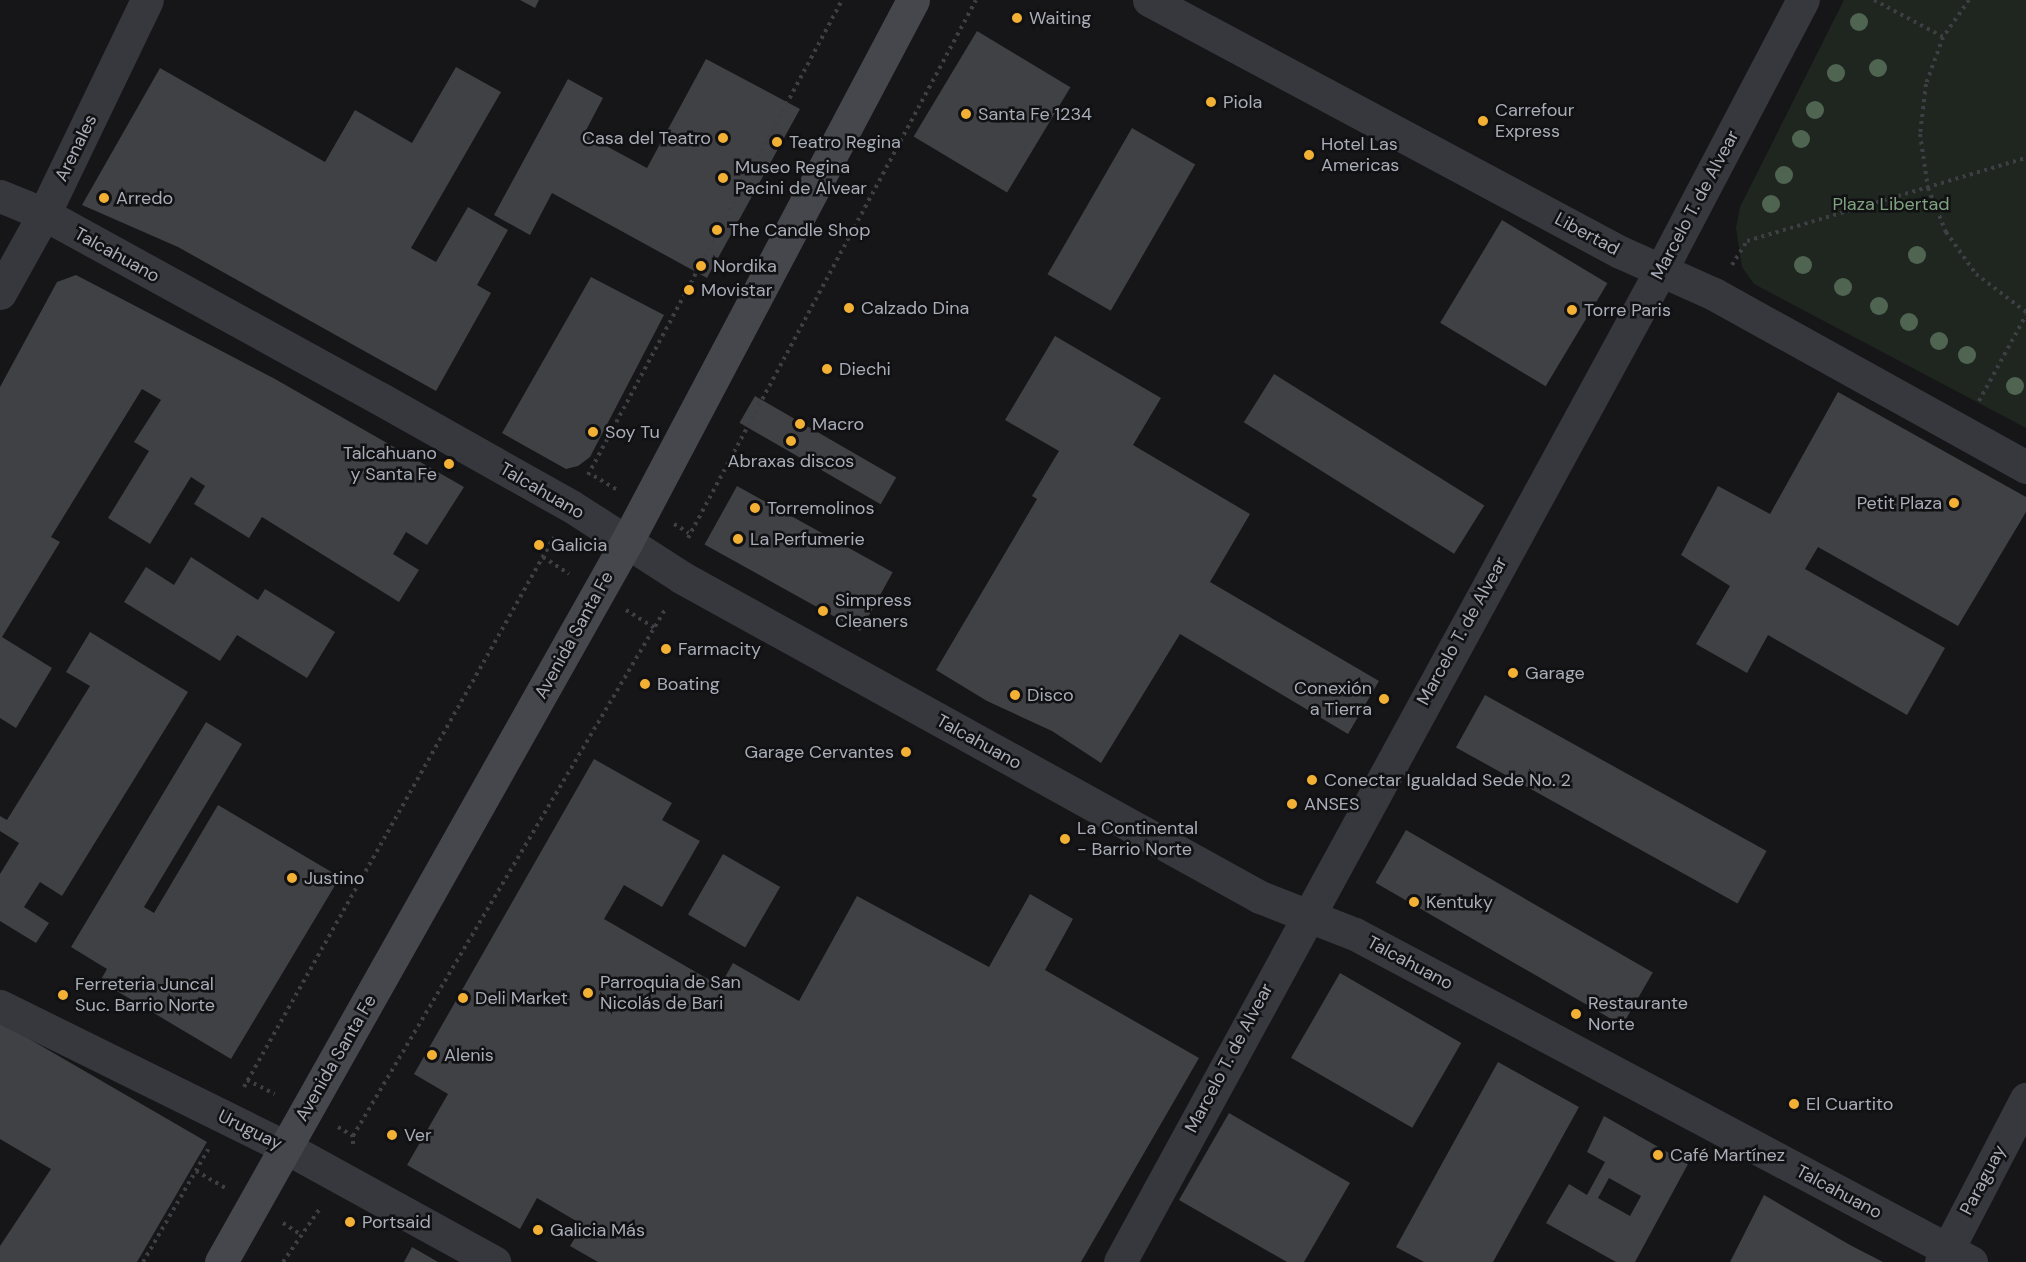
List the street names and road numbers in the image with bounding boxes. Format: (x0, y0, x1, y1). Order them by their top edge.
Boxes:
street label: Arenales (51, 111, 101, 185)
street label: Marcelo T. de Alvear (1646, 127, 1744, 283)
street label: Libertad (1551, 208, 1623, 260)
street label: Talcahuano (71, 223, 163, 287)
street label: Talcahuano (496, 458, 588, 524)
street label: Marcelo T. de Alvear (1412, 553, 1512, 709)
street label: Avenida Santa Fe (530, 567, 618, 703)
street label: Talcahuano (933, 710, 1025, 774)
street label: Talcahuano (1363, 931, 1457, 995)
street label: Marcelo T. de Alvear (1180, 980, 1278, 1136)
street label: Avenida Santa Fe (291, 991, 381, 1125)
street label: Uruguay (214, 1105, 286, 1155)
street label: Paraguay (1956, 1141, 2010, 1219)
street label: Talcahuano (1792, 1160, 1886, 1224)

